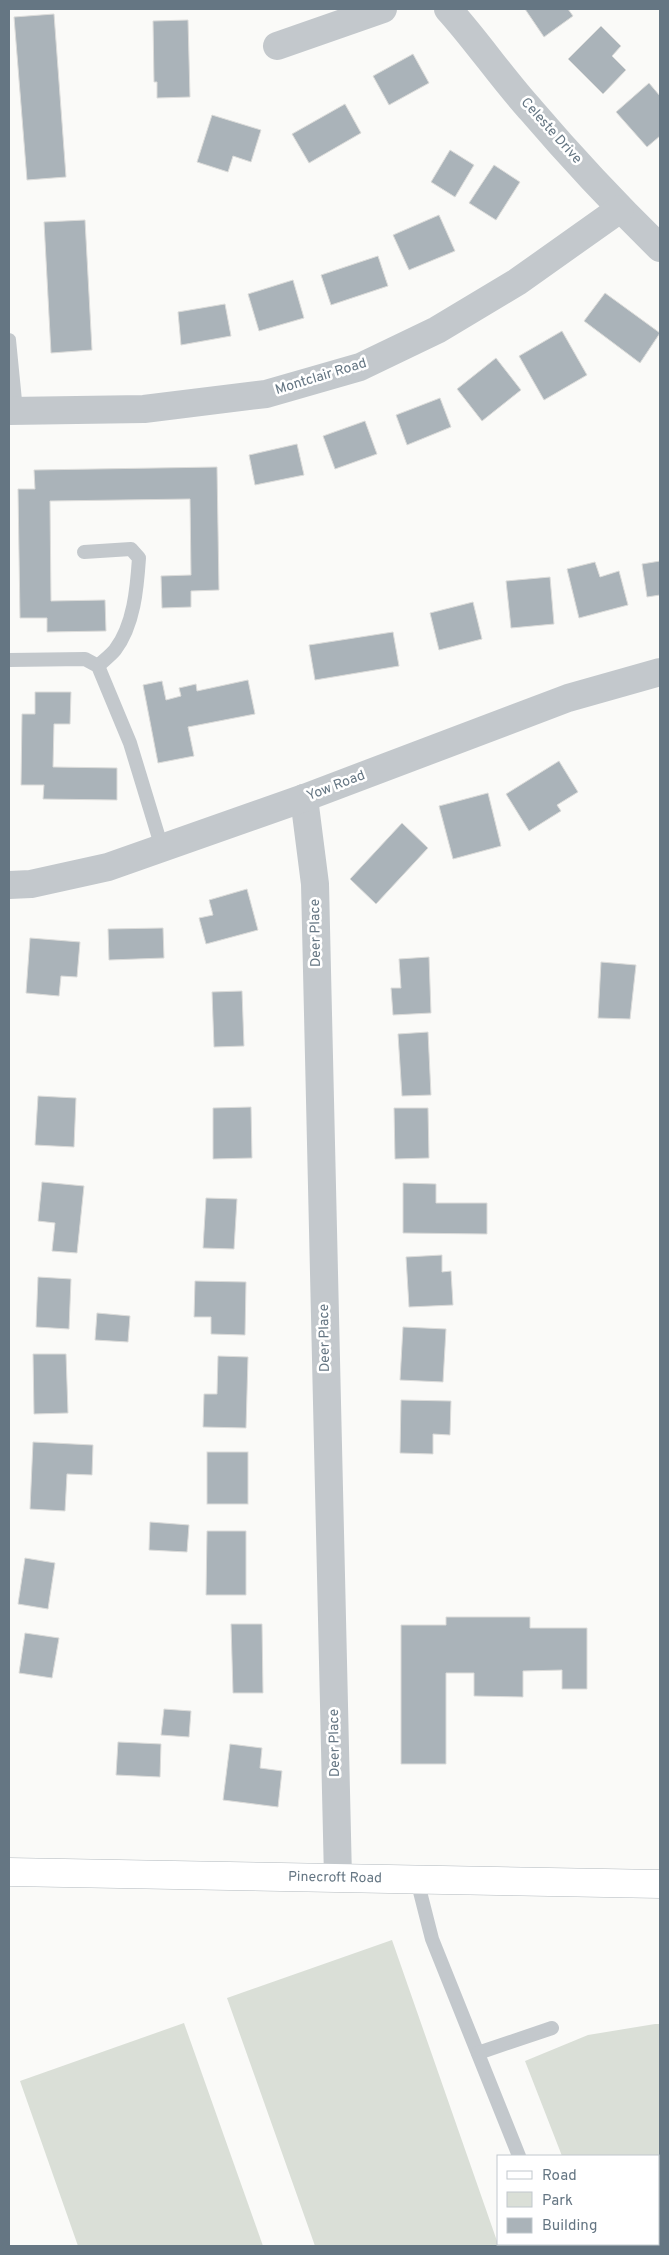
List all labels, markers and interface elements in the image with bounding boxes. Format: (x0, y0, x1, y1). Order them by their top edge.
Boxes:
street label: Celeste Drive (517, 94, 585, 168)
street label: Montclair Road (273, 355, 369, 399)
street label: Yow Road (304, 767, 368, 805)
street label: Deer Place (307, 899, 325, 967)
street label: Deer Place (316, 1304, 334, 1372)
street label: Deer Place (326, 1709, 344, 1777)
street label: Pinecroft Road (288, 1869, 382, 1887)
legend (497, 2155, 659, 2245)
text: Road (542, 2167, 577, 2186)
text: Park (542, 2192, 573, 2211)
text: Building (542, 2217, 597, 2236)

